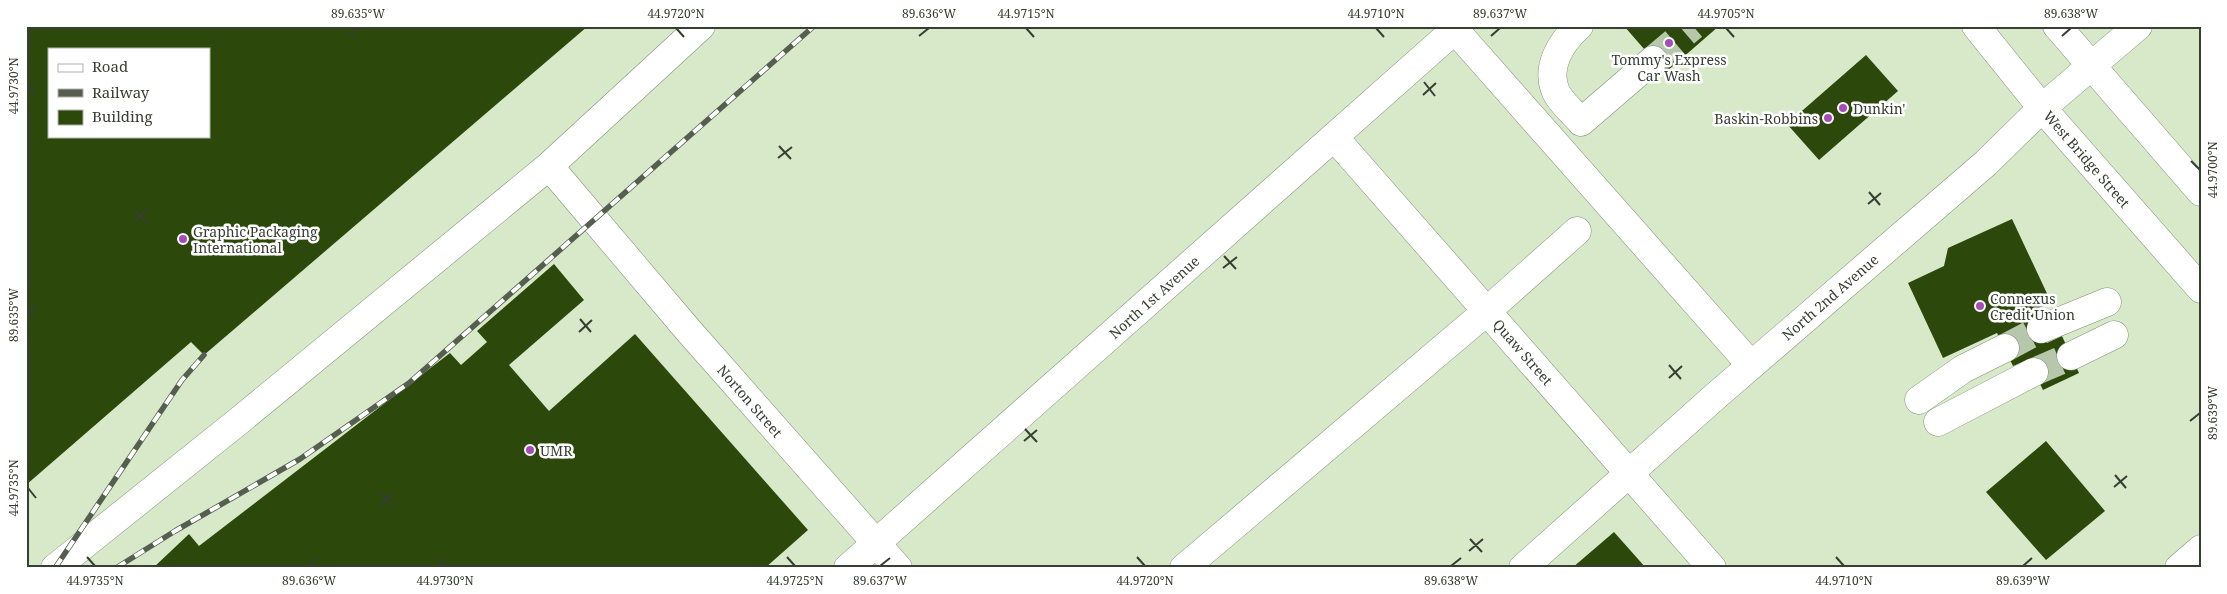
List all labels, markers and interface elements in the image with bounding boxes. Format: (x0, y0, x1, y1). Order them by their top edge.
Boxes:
text: 89.635°W (331, 5, 385, 22)
text: 44.9720°N (647, 5, 705, 22)
text: 89.636°W (902, 5, 956, 22)
text: 44.9715°N (997, 5, 1055, 22)
text: 44.9710°N (1347, 5, 1405, 22)
text: 89.637°W (1473, 5, 1527, 22)
text: 44.9705°N (1697, 5, 1755, 22)
text: 89.638°W (2044, 5, 2098, 22)
marker: Tommy's Express Car Wash (1663, 37, 1675, 49)
legend (48, 48, 210, 138)
place label: Tommy's Express Car Wash (1611, 50, 1727, 85)
text: Road (92, 56, 128, 76)
text: 44.9730°N (5, 57, 22, 115)
text: Railway (92, 82, 150, 102)
place label: Dunkin' (1853, 99, 1905, 118)
marker: Dunkin' (1837, 102, 1849, 114)
text: Building (92, 106, 153, 126)
street label: West Bridge Street (2040, 106, 2134, 212)
place label: Baskin-Robbins (1714, 109, 1818, 128)
marker: Baskin-Robbins (1822, 112, 1834, 124)
text: 44.9700°N (2204, 141, 2221, 199)
place label: Graphic Packaging International (193, 222, 318, 257)
marker: Graphic Packaging International (177, 233, 189, 245)
street label: North 2nd Avenue (1778, 250, 1882, 344)
street label: North 1st Avenue (1105, 251, 1203, 343)
text: 89.635°W (5, 288, 22, 342)
place label: Connexus Credit Union (1990, 289, 2075, 324)
marker: Connexus Credit Union (1974, 300, 1986, 312)
street label: Quaw Street (1489, 315, 1557, 389)
street label: Norton Street (713, 361, 787, 441)
text: 89.639°W (2204, 386, 2221, 440)
place label: UMR (540, 441, 573, 460)
marker: UMR (524, 444, 536, 456)
text: 44.9735°N (5, 459, 22, 517)
text: 44.9735°N (66, 572, 124, 589)
text: 89.636°W (282, 572, 336, 589)
text: 44.9730°N (416, 572, 474, 589)
text: 44.9725°N (766, 572, 824, 589)
text: 89.637°W (853, 572, 907, 589)
text: 44.9720°N (1116, 572, 1174, 589)
text: 89.638°W (1424, 572, 1478, 589)
text: 44.9710°N (1815, 572, 1873, 589)
text: 89.639°W (1996, 572, 2050, 589)

